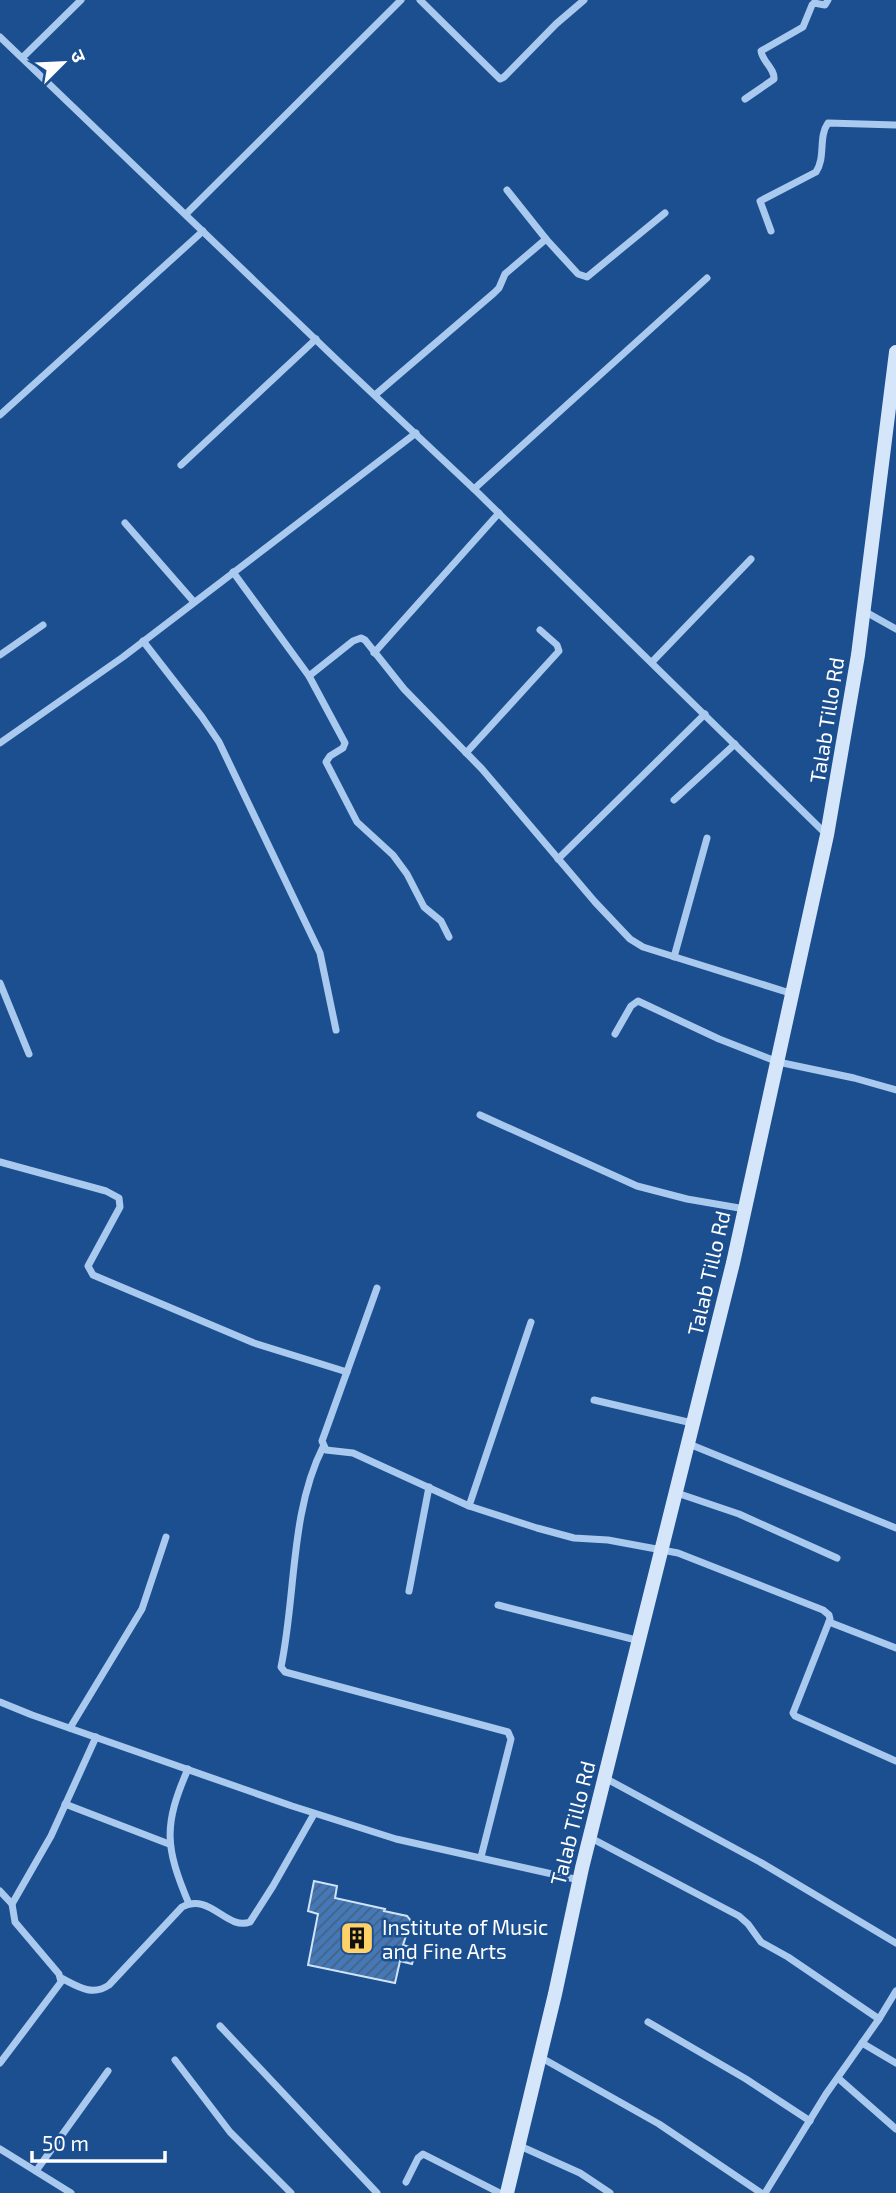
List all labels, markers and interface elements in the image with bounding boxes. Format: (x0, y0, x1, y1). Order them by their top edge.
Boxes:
north arrow (28, 28, 98, 98)
text: उ (66, 46, 92, 66)
street label: Talab Tillo Rd (804, 655, 848, 785)
street label: Talab Tillo Rd (682, 1208, 734, 1338)
street label: Talab Tillo Rd (544, 1758, 600, 1888)
place label: Institute of Music and Fine Arts (382, 1914, 548, 1963)
building icon: Institute of Music and Fine Arts (338, 1919, 376, 1957)
scale bar (32, 2120, 164, 2164)
text: 50 m (42, 2130, 89, 2155)

